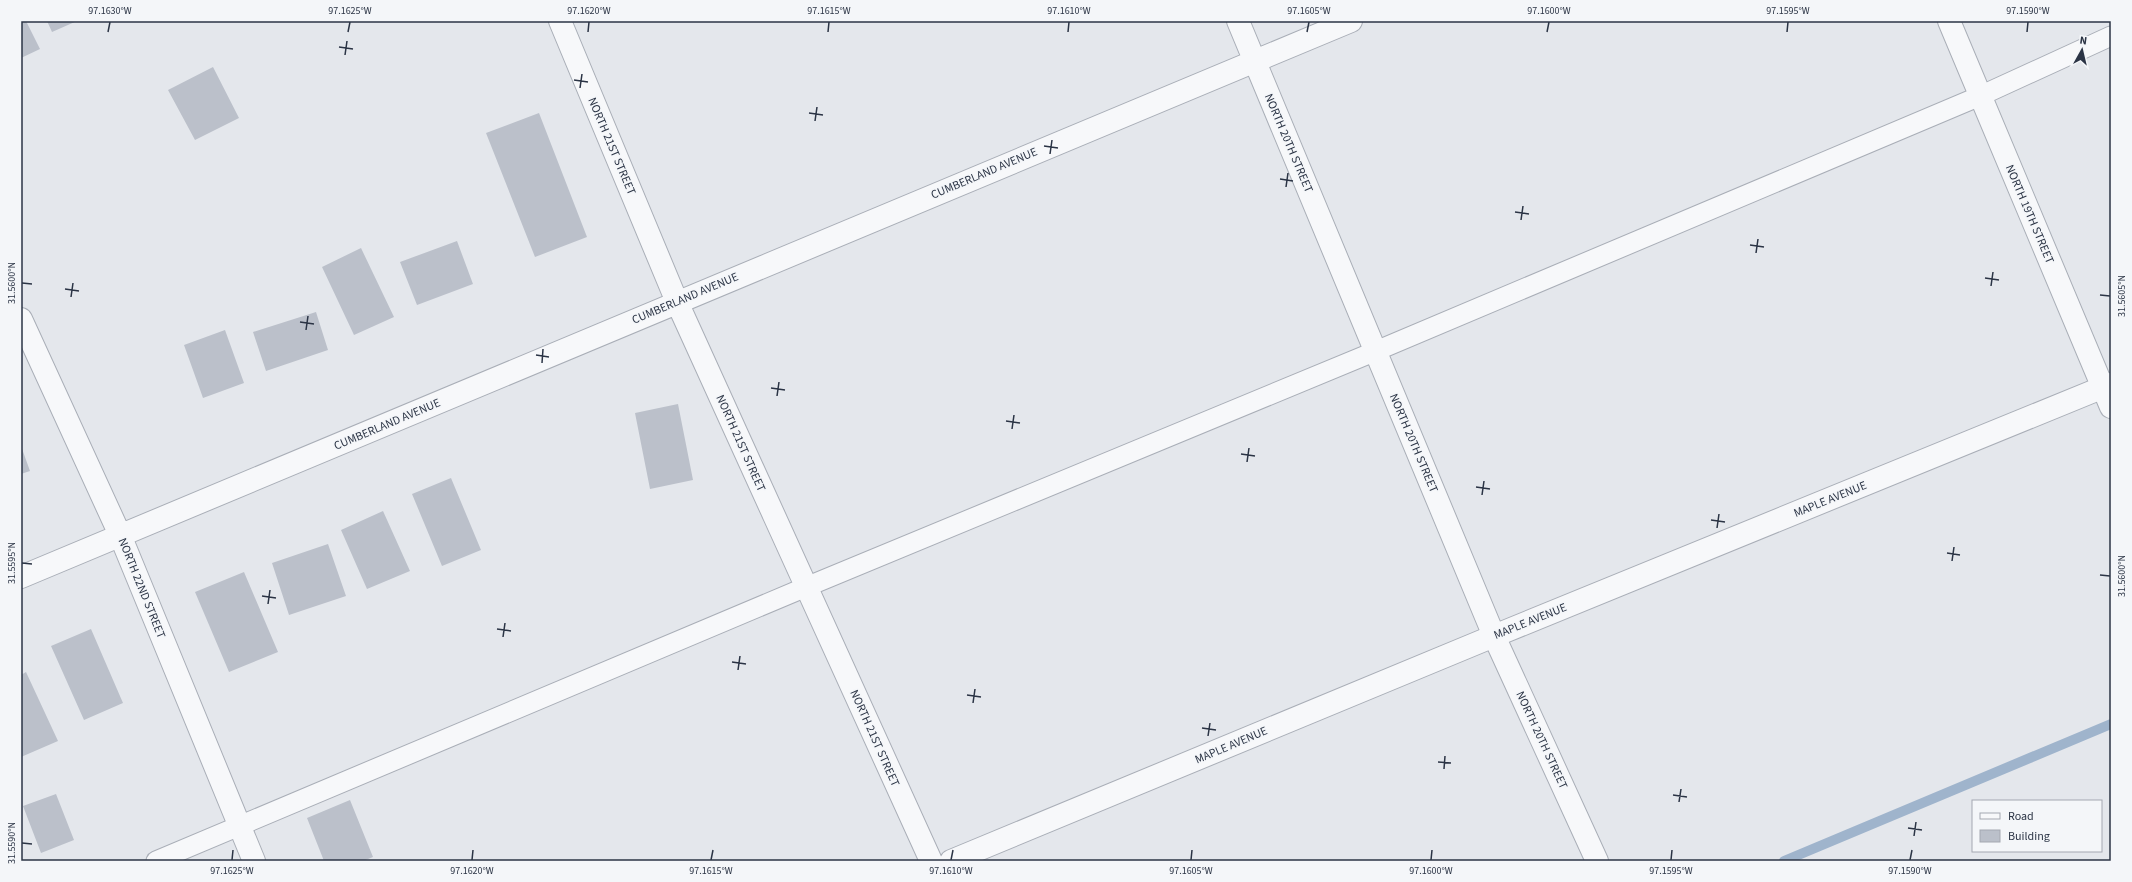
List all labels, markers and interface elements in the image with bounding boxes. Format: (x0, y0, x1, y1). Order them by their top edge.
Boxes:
text: 97.1630°W (88, 4, 132, 18)
text: 97.1625°W (328, 4, 372, 18)
text: 97.1620°W (567, 4, 611, 18)
text: 97.1615°W (807, 4, 851, 18)
text: 97.1610°W (1047, 4, 1091, 18)
text: 97.1605°W (1287, 4, 1331, 18)
text: 97.1600°W (1527, 4, 1571, 18)
text: 97.1595°W (1766, 4, 1810, 18)
text: 97.1590°W (2006, 4, 2050, 18)
north arrow (2062, 30, 2102, 70)
text: N (2079, 33, 2088, 49)
street label: NORTH 20TH STREET (1260, 91, 1317, 196)
street label: NORTH 21ST STREET (583, 95, 640, 198)
street label: CUMBERLAND AVENUE (928, 143, 1040, 204)
street label: NORTH 19TH STREET (2001, 162, 2058, 267)
text: 31.5600°N (5, 262, 19, 304)
street label: CUMBERLAND AVENUE (629, 268, 741, 329)
text: 31.5605°N (2115, 275, 2129, 317)
street label: NORTH 20TH STREET (1385, 391, 1442, 496)
street label: NORTH 21ST STREET (712, 392, 770, 495)
street label: CUMBERLAND AVENUE (331, 394, 443, 455)
street label: MAPLE AVENUE (1791, 477, 1869, 522)
street label: NORTH 22ND STREET (114, 535, 170, 642)
text: 31.5595°N (5, 542, 19, 584)
text: 31.5600°N (2115, 555, 2129, 597)
street label: MAPLE AVENUE (1491, 599, 1569, 644)
street label: NORTH 21ST STREET (846, 687, 904, 790)
street label: NORTH 20TH STREET (1511, 689, 1572, 792)
street label: MAPLE AVENUE (1192, 723, 1270, 768)
legend (1972, 800, 2102, 852)
text: Road (2008, 808, 2034, 825)
text: 31.5590°N (5, 822, 19, 864)
text: Building (2008, 828, 2050, 845)
text: 97.1625°W (210, 864, 254, 878)
text: 97.1620°W (450, 864, 494, 878)
text: 97.1615°W (689, 864, 733, 878)
text: 97.1610°W (929, 864, 973, 878)
text: 97.1605°W (1169, 864, 1213, 878)
text: 97.1600°W (1409, 864, 1453, 878)
text: 97.1595°W (1649, 864, 1693, 878)
text: 97.1590°W (1888, 864, 1932, 878)

